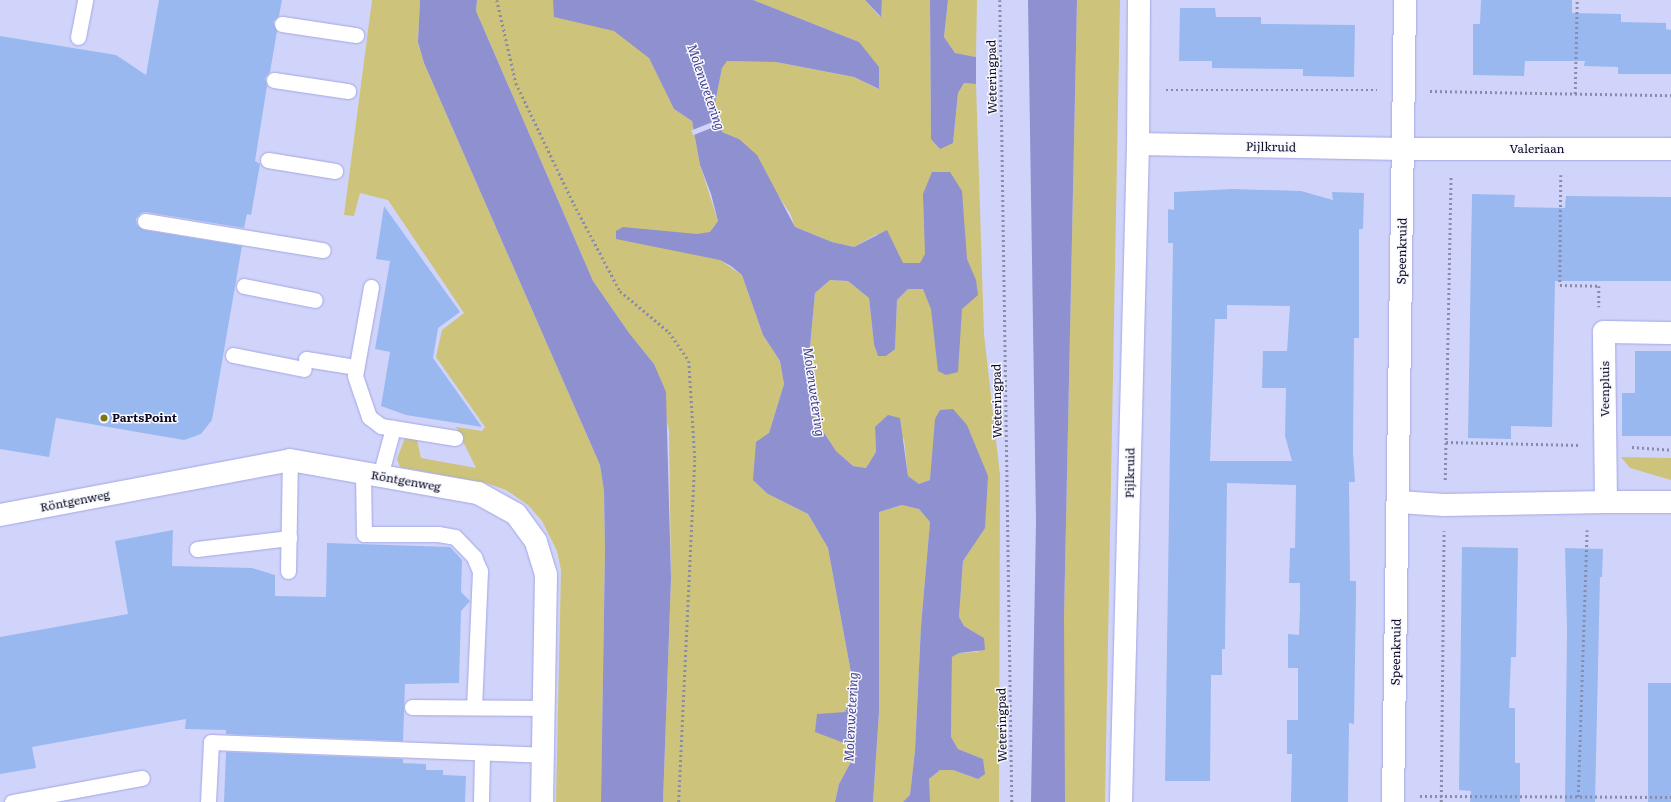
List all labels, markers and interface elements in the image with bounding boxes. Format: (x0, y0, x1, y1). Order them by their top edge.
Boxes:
street label: Weteringpad (984, 40, 1000, 114)
water label: Molenwetering (684, 42, 728, 132)
street label: Pijlkruid (1246, 139, 1296, 155)
street label: Valeriaan (1510, 142, 1564, 156)
street label: Speenkruid (1394, 218, 1410, 284)
water label: Molenwetering (800, 346, 828, 438)
street label: Veenpluis (1598, 361, 1612, 417)
street label: Weteringpad (989, 364, 1005, 438)
place label: PartsPoint (112, 411, 177, 425)
marker: PartsPoint (99, 413, 109, 423)
street label: Pijlkruid (1122, 448, 1138, 498)
street label: Röntgenweg (370, 468, 442, 494)
street label: Röntgenweg (39, 487, 111, 515)
street label: Speenkruid (1388, 619, 1404, 685)
water label: Molenwetering (841, 672, 861, 762)
street label: Weteringpad (994, 688, 1010, 762)

